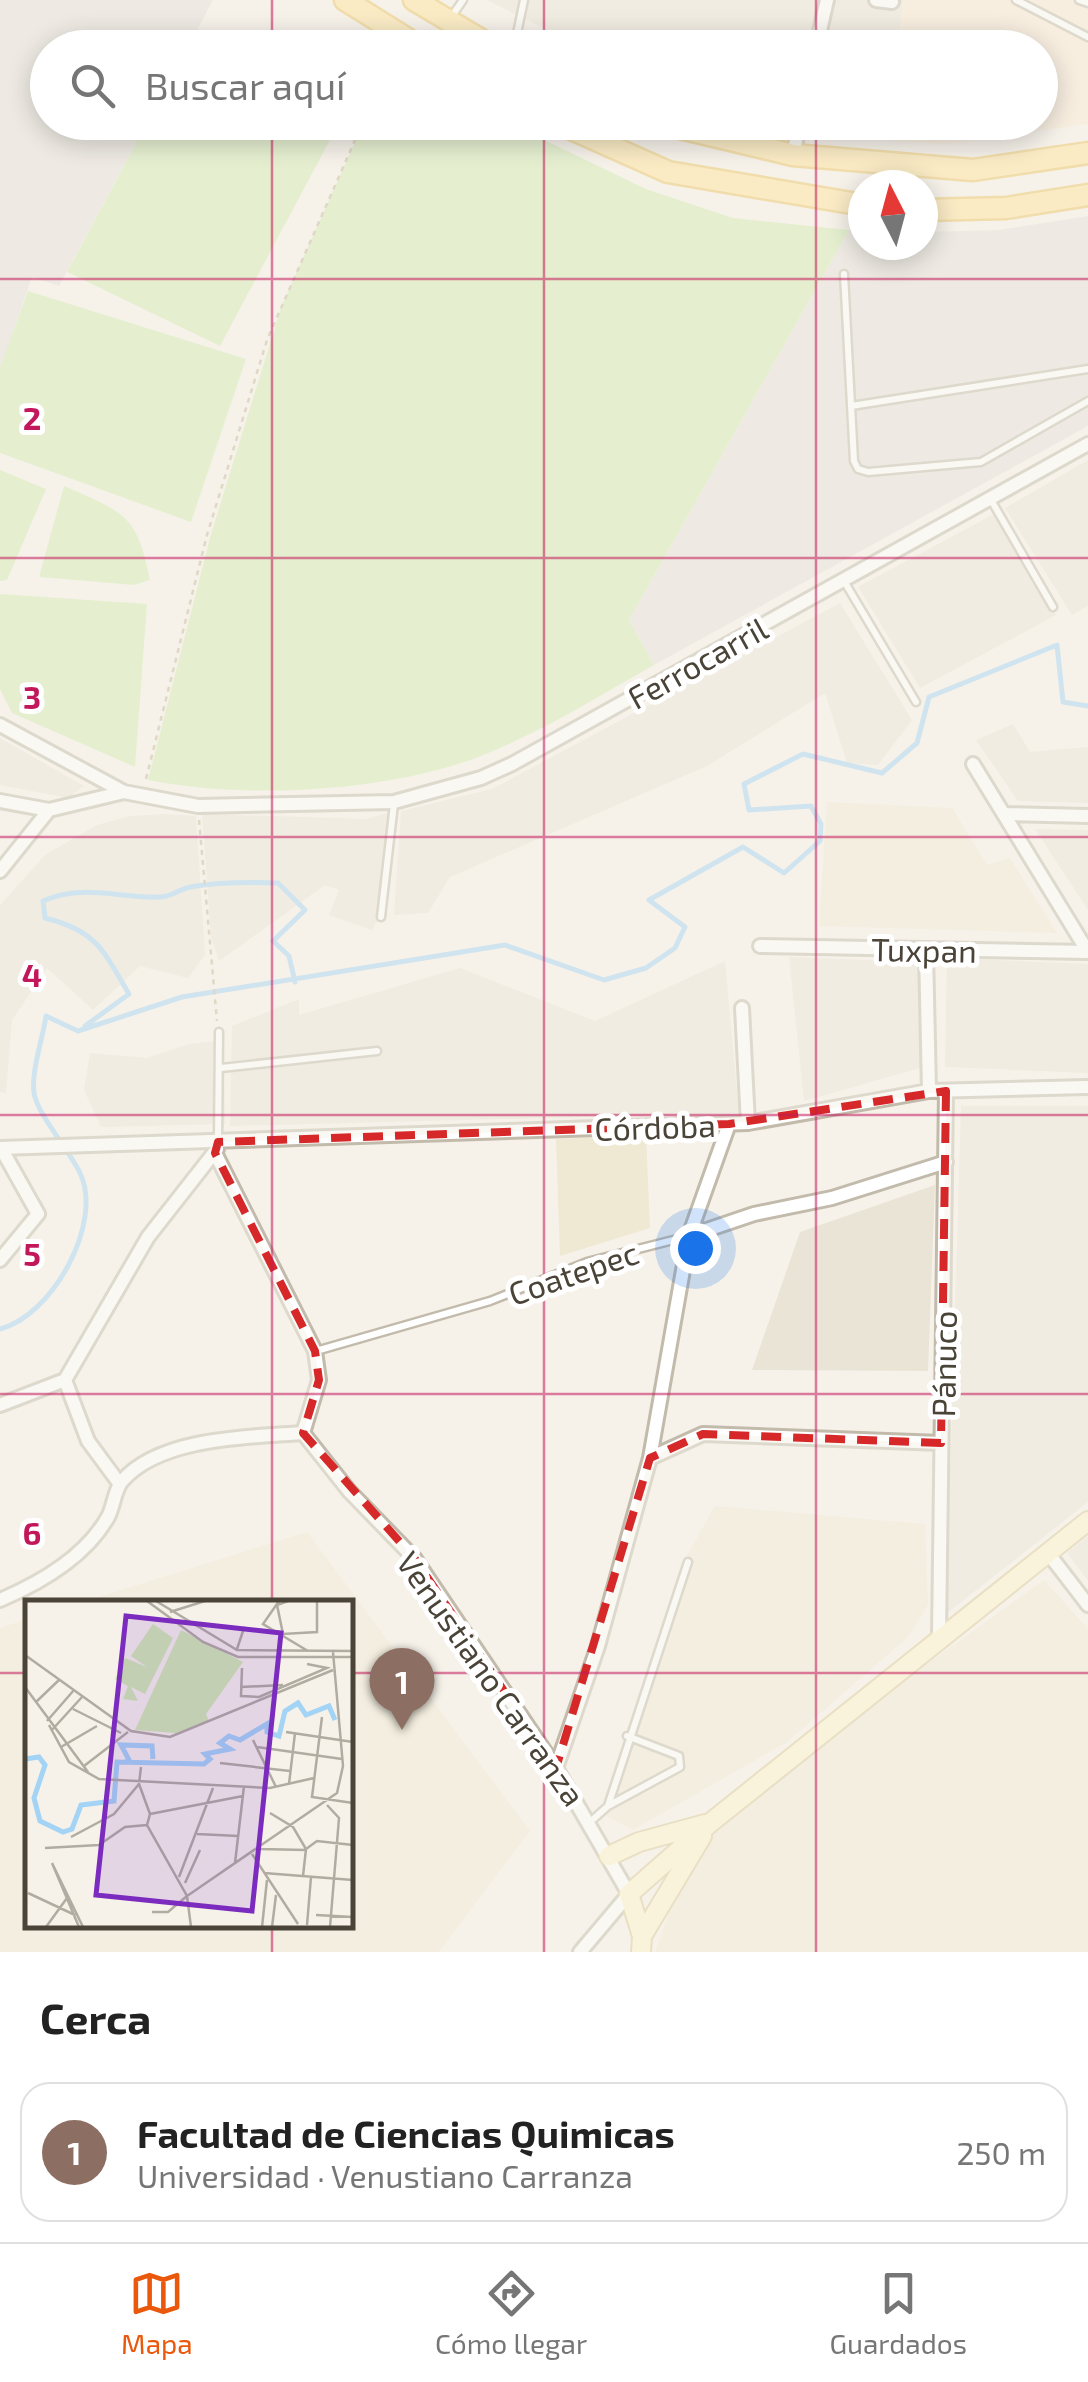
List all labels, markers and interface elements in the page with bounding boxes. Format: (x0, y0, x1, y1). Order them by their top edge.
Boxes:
search box (30, 30, 1058, 140)
icon: search (65, 58, 120, 113)
text: Buscar aquí (145, 62, 346, 108)
north arrow (848, 170, 938, 260)
text: 2 (23, 398, 41, 436)
street label: Ferrocarril (621, 608, 774, 716)
text: 3 (23, 677, 41, 715)
street label: Tuxpan (871, 929, 977, 969)
text: 4 (22, 955, 42, 993)
street label: Córdoba (594, 1105, 716, 1147)
your location (670, 1223, 721, 1274)
street label: Coatepec (503, 1232, 643, 1312)
text: 5 (23, 1234, 41, 1272)
street label: Pánuco (923, 1310, 963, 1418)
text: 6 (23, 1513, 41, 1551)
street label: Venustiano Carranza (390, 1544, 594, 1812)
inset map (25, 1600, 352, 1927)
pin: 1 (370, 1648, 434, 1730)
text: Cerca (40, 1992, 151, 2042)
text: Facultad de Ciencias Quimicas (137, 2110, 675, 2156)
text: 1 (68, 2133, 81, 2171)
text: 250 m (956, 2133, 1046, 2171)
text: Universidad · Venustiano Carranza (137, 2156, 633, 2194)
tab: Mapa (121, 2266, 193, 2360)
tab: Cómo llegar (435, 2266, 587, 2360)
tab: Guardados (829, 2266, 967, 2360)

